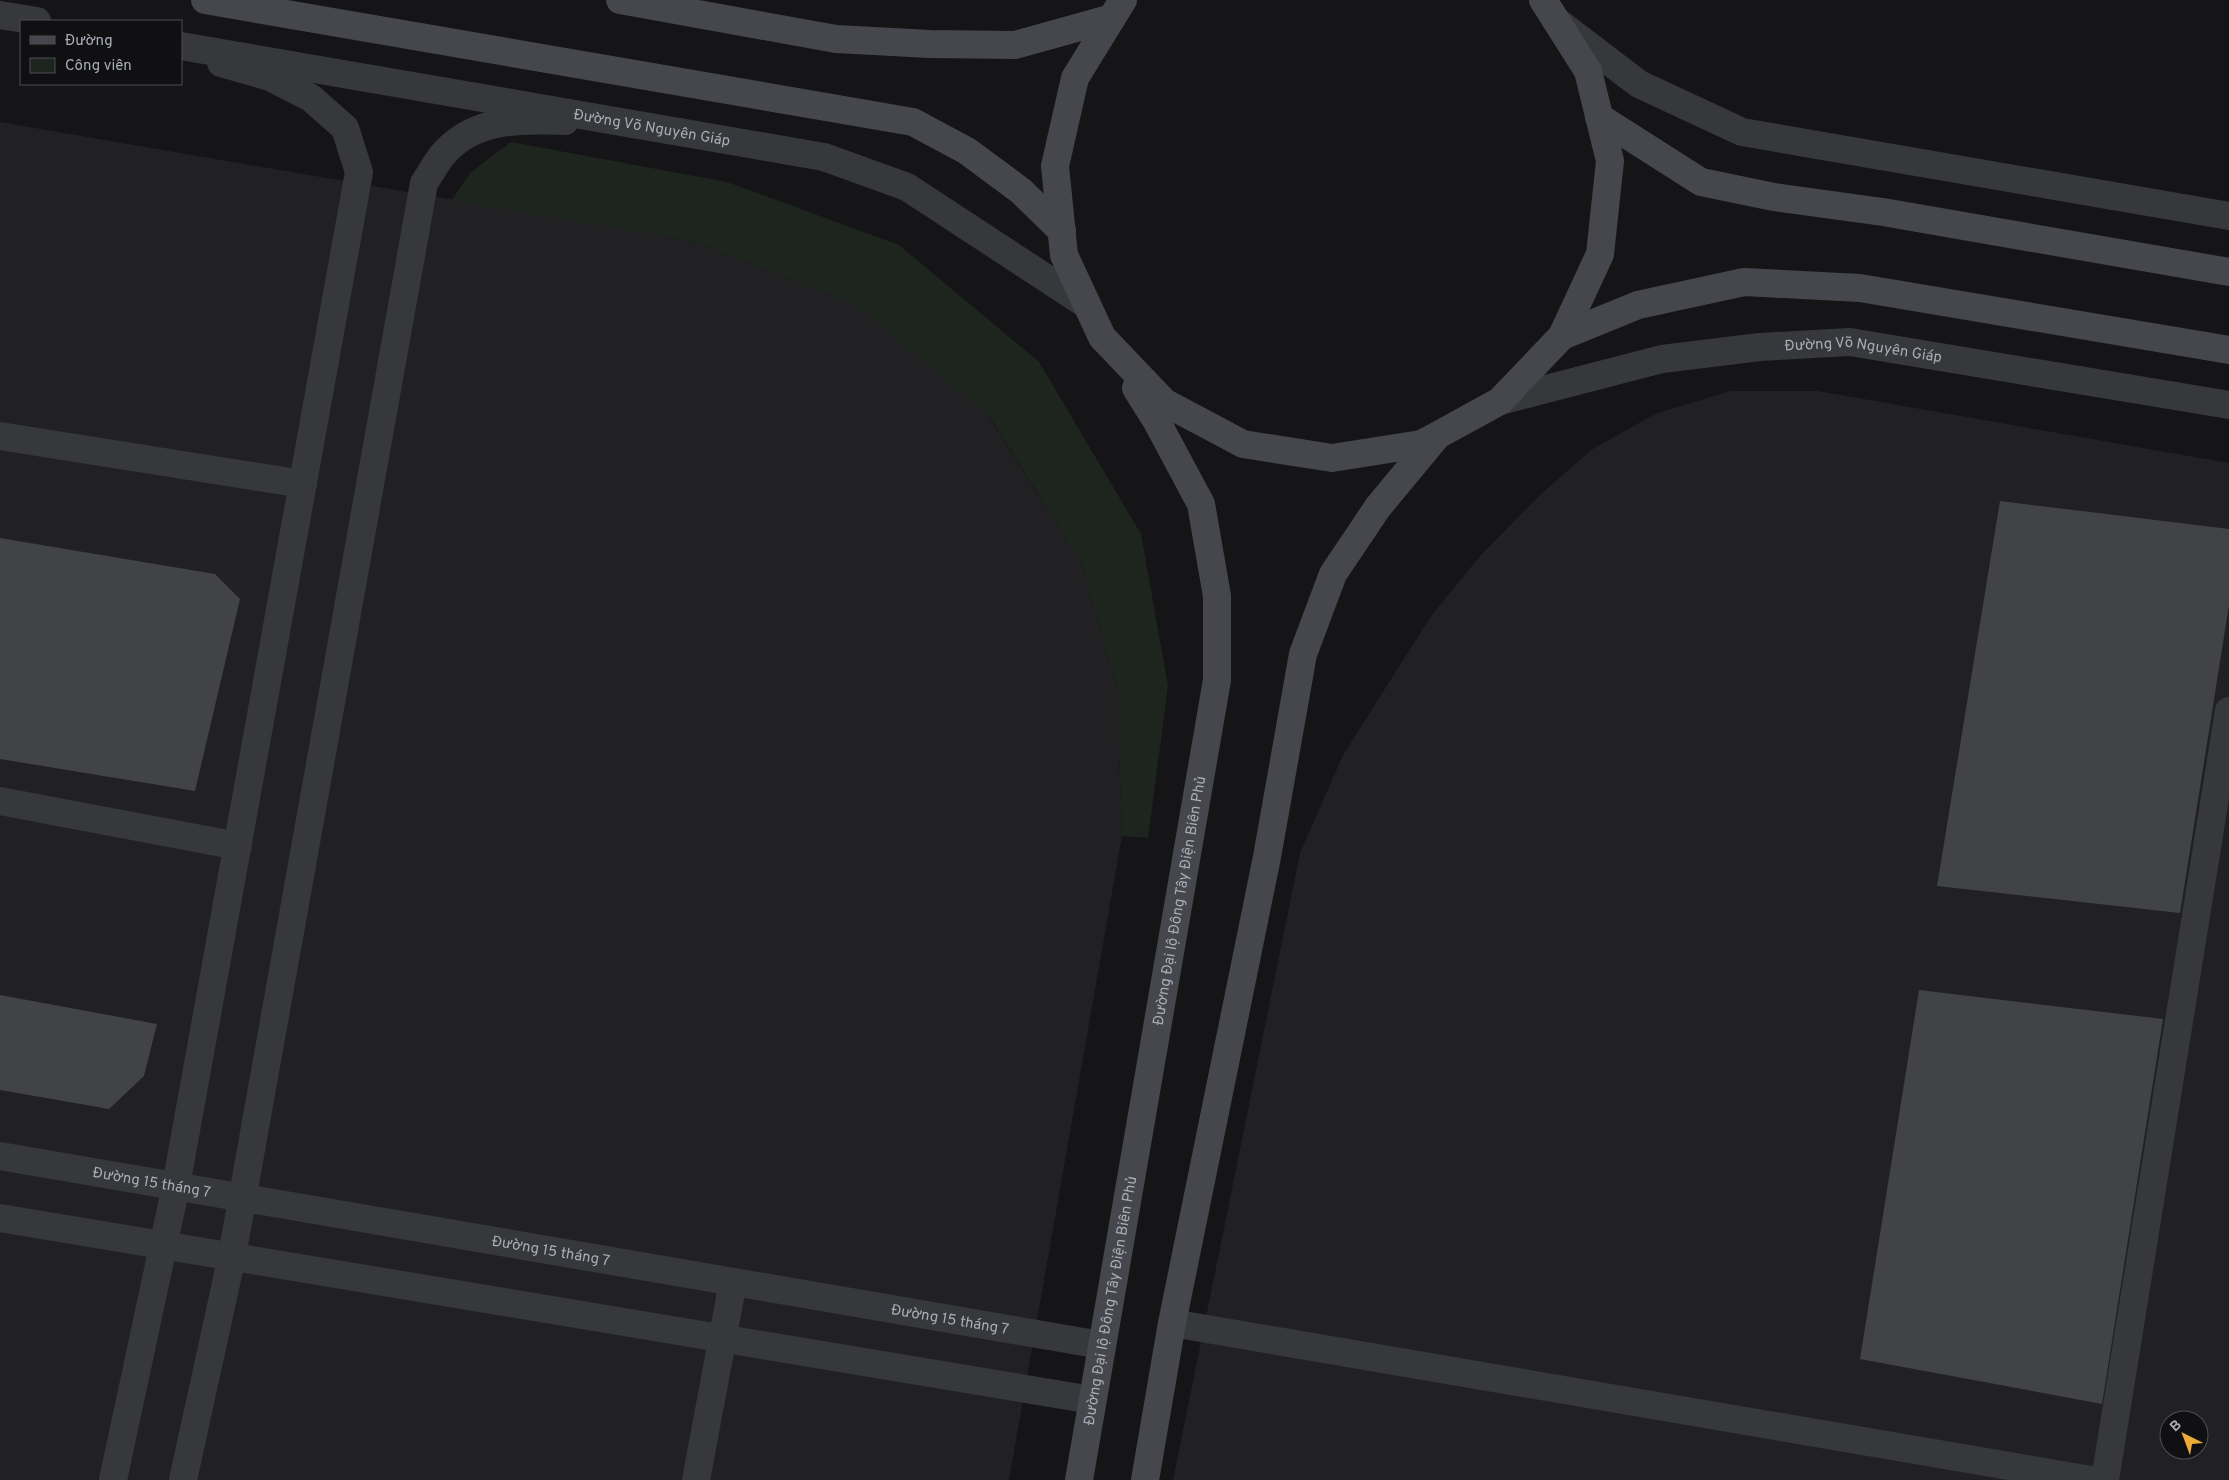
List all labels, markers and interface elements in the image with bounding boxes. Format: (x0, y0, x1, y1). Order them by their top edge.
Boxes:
legend (20, 20, 182, 85)
text: Đường (65, 32, 113, 51)
text: Công viên (65, 57, 132, 76)
street label: Đường Võ Nguyên Giáp (572, 106, 732, 152)
street label: Đường Võ Nguyên Giáp (1784, 334, 1943, 368)
street label: Đường Đại lộ Đông Tây Điện Biên Phủ (1150, 775, 1211, 1027)
street label: Đường 15 tháng 7 (91, 1164, 212, 1203)
street label: Đường Đại lộ Đông Tây Điện Biên Phủ (1081, 1175, 1142, 1427)
street label: Đường 15 tháng 7 (490, 1233, 611, 1272)
street label: Đường 15 tháng 7 (889, 1301, 1010, 1340)
north arrow (2159, 1410, 2209, 1460)
text: B (2167, 1417, 2186, 1436)

